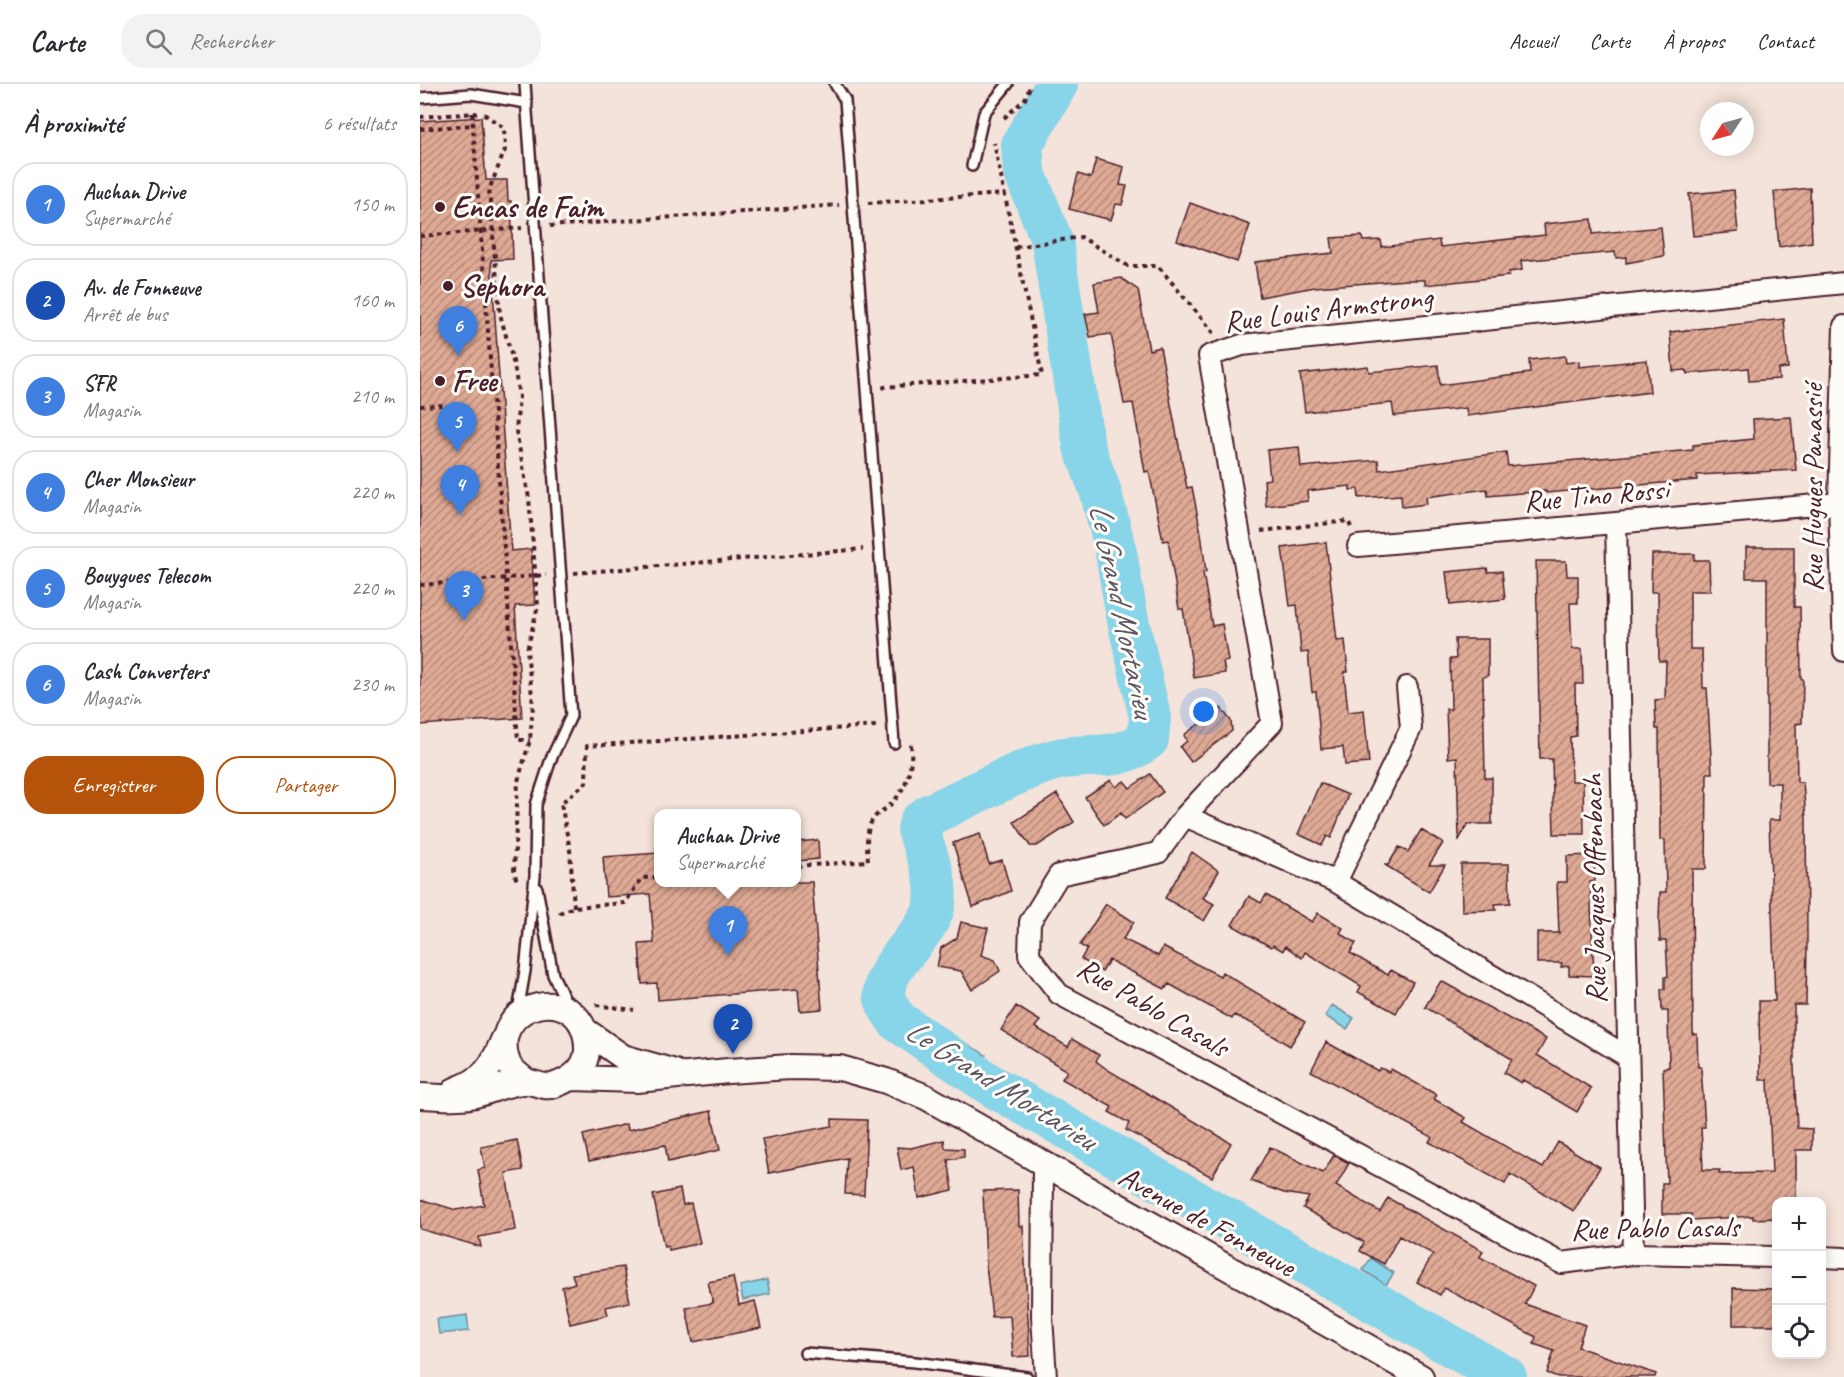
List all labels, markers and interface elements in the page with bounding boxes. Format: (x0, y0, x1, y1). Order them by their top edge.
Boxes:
search box (121, 14, 541, 68)
text: Carte (30, 24, 85, 59)
icon: search (142, 25, 175, 58)
text: Rechercher (190, 27, 274, 55)
text: Accueil (1509, 28, 1557, 54)
text: Carte (1590, 28, 1630, 54)
text: À propos (1663, 28, 1724, 54)
text: Contact (1757, 28, 1814, 54)
north arrow (1700, 102, 1754, 156)
text: À proximité (24, 107, 123, 140)
text: 6 résultats (323, 111, 396, 136)
text: Auchan Drive (83, 178, 185, 206)
place label: Encas de Faim (452, 188, 605, 226)
text: 1 (41, 192, 50, 217)
text: 150 m (351, 192, 394, 217)
marker: Encas de Faim (433, 200, 447, 214)
text: Supermarché (83, 206, 170, 231)
place label: Sephora (460, 267, 546, 305)
text: Av. de Fonneuve (83, 274, 201, 302)
street label: Rue Louis Armstrong (1222, 277, 1436, 341)
marker: Sephora (441, 279, 455, 293)
text: 2 (41, 288, 50, 313)
text: 160 m (351, 288, 394, 313)
text: Arrêt de bus (83, 302, 167, 327)
pin: 6 (438, 306, 477, 356)
place label: Free (452, 362, 498, 400)
text: SFR (83, 370, 116, 398)
marker: Free (433, 374, 447, 388)
street label: Rue Hugues Panassié (1793, 380, 1831, 592)
text: 3 (41, 384, 50, 409)
text: 210 m (351, 384, 394, 409)
text: Magasin (83, 398, 141, 423)
pin: 5 (438, 402, 477, 452)
text: Cher Monsieur (83, 466, 194, 494)
pin: 4 (440, 466, 480, 515)
street label: Rue Tino Rossi (1522, 469, 1673, 520)
text: 4 (41, 480, 50, 505)
text: 220 m (351, 480, 394, 505)
text: Magasin (83, 494, 141, 519)
water label: Le Grand Mortarieu (1080, 500, 1166, 726)
text: Bouygues Telecom (83, 562, 210, 590)
pin: 3 (444, 572, 483, 621)
text: 5 (41, 576, 50, 601)
text: 220 m (351, 576, 394, 601)
text: Magasin (83, 590, 141, 615)
text: Cash Converters (83, 658, 208, 686)
text: 6 (41, 672, 50, 697)
text: 230 m (351, 672, 394, 697)
text: Magasin (83, 686, 141, 711)
your location (1189, 697, 1218, 726)
button: Enregistrer (24, 756, 204, 814)
button: Partager (216, 756, 396, 814)
street label: Rue Jacques Offenbach (1573, 772, 1615, 1004)
popup (654, 809, 801, 887)
text: Auchan Drive (677, 822, 778, 850)
text: Supermarché (677, 850, 764, 875)
pin: 1 (708, 906, 748, 956)
street label: Rue Pablo Casals (1071, 948, 1238, 1067)
pin: 2 (714, 1004, 752, 1054)
water label: Le Grand Mortarieu (898, 1010, 1108, 1162)
street label: Avenue de Fonneuve (1112, 1157, 1304, 1286)
map controls (1772, 1197, 1826, 1359)
button: + (1772, 1197, 1826, 1251)
street label: Rue Pablo Casals (1570, 1207, 1742, 1248)
button: − (1772, 1251, 1826, 1305)
button: locate (1772, 1305, 1826, 1359)

